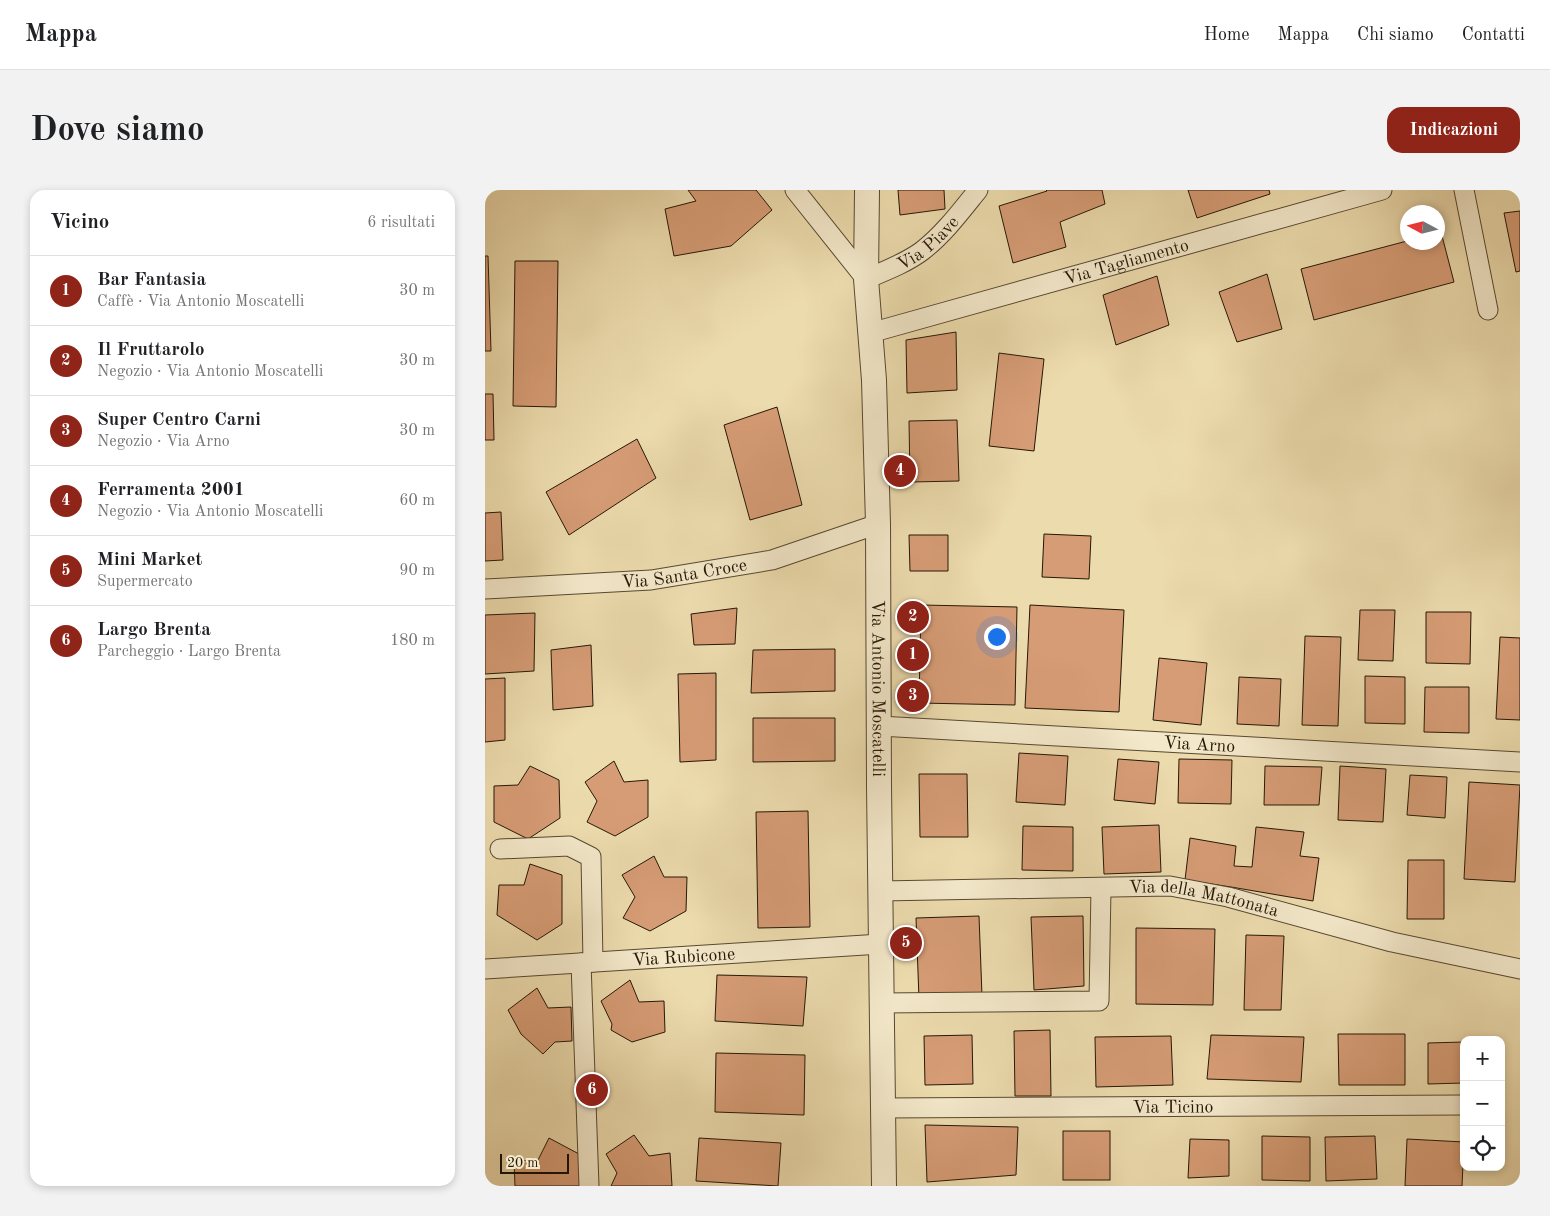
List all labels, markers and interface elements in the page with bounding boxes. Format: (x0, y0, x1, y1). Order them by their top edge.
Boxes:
text: Mappa (25, 23, 97, 47)
text: Home (1204, 26, 1250, 44)
text: Mappa (1278, 26, 1329, 44)
text: Chi siamo (1357, 26, 1434, 44)
text: Contatti (1462, 26, 1525, 44)
button: Indicazioni (1387, 107, 1520, 153)
text: Dove siamo (30, 113, 205, 148)
north arrow (1400, 205, 1445, 250)
text: Vicino (50, 212, 109, 233)
street label: Via Piave (894, 213, 963, 274)
text: 6 risultati (367, 215, 435, 231)
street label: Via Tagliamento (1062, 236, 1191, 288)
text: Bar Fantasia (97, 271, 206, 290)
text: 1 (61, 283, 71, 299)
text: 30 m (399, 283, 435, 299)
text: Caffè · Via Antonio Moscatelli (97, 294, 304, 310)
text: Il Fruttarolo (97, 341, 205, 360)
text: 2 (61, 353, 71, 369)
text: 30 m (399, 353, 435, 369)
text: Negozio · Via Antonio Moscatelli (97, 364, 323, 380)
text: Super Centro Carni (97, 411, 261, 430)
text: 3 (61, 423, 71, 439)
text: 30 m (399, 423, 435, 439)
text: Negozio · Via Arno (97, 434, 230, 450)
pin: 4 (884, 452, 916, 490)
text: Ferramenta 2001 (97, 481, 245, 500)
text: 4 (61, 493, 71, 509)
text: 60 m (399, 493, 435, 509)
text: Negozio · Via Antonio Moscatelli (97, 504, 323, 520)
text: Mini Market (97, 551, 202, 570)
street label: Via Santa Croce (621, 556, 748, 592)
text: 5 (61, 563, 71, 579)
text: 90 m (399, 563, 435, 579)
text: Supermercato (97, 574, 193, 590)
pin: 2 (897, 598, 929, 636)
street label: Via Antonio Moscatelli (868, 600, 887, 777)
text: Largo Brenta (97, 621, 211, 640)
your location (984, 624, 1010, 650)
text: 6 (61, 633, 71, 649)
text: 180 m (390, 633, 435, 649)
pin: 1 (897, 636, 929, 674)
text: Parcheggio · Largo Brenta (97, 644, 281, 660)
pin: 3 (897, 677, 929, 715)
street label: Via Arno (1163, 734, 1236, 756)
street label: Via della Mattonata (1128, 878, 1281, 921)
pin: 5 (890, 924, 922, 962)
street label: Via Rubicone (632, 945, 736, 970)
map controls (1460, 1036, 1505, 1171)
button: + (1460, 1036, 1505, 1081)
pin: 6 (576, 1071, 608, 1109)
button: − (1460, 1081, 1505, 1126)
street label: Via Ticino (1132, 1098, 1214, 1117)
button: locate (1460, 1126, 1505, 1171)
scale bar (500, 1151, 569, 1174)
text: 20 m (507, 1156, 538, 1170)

